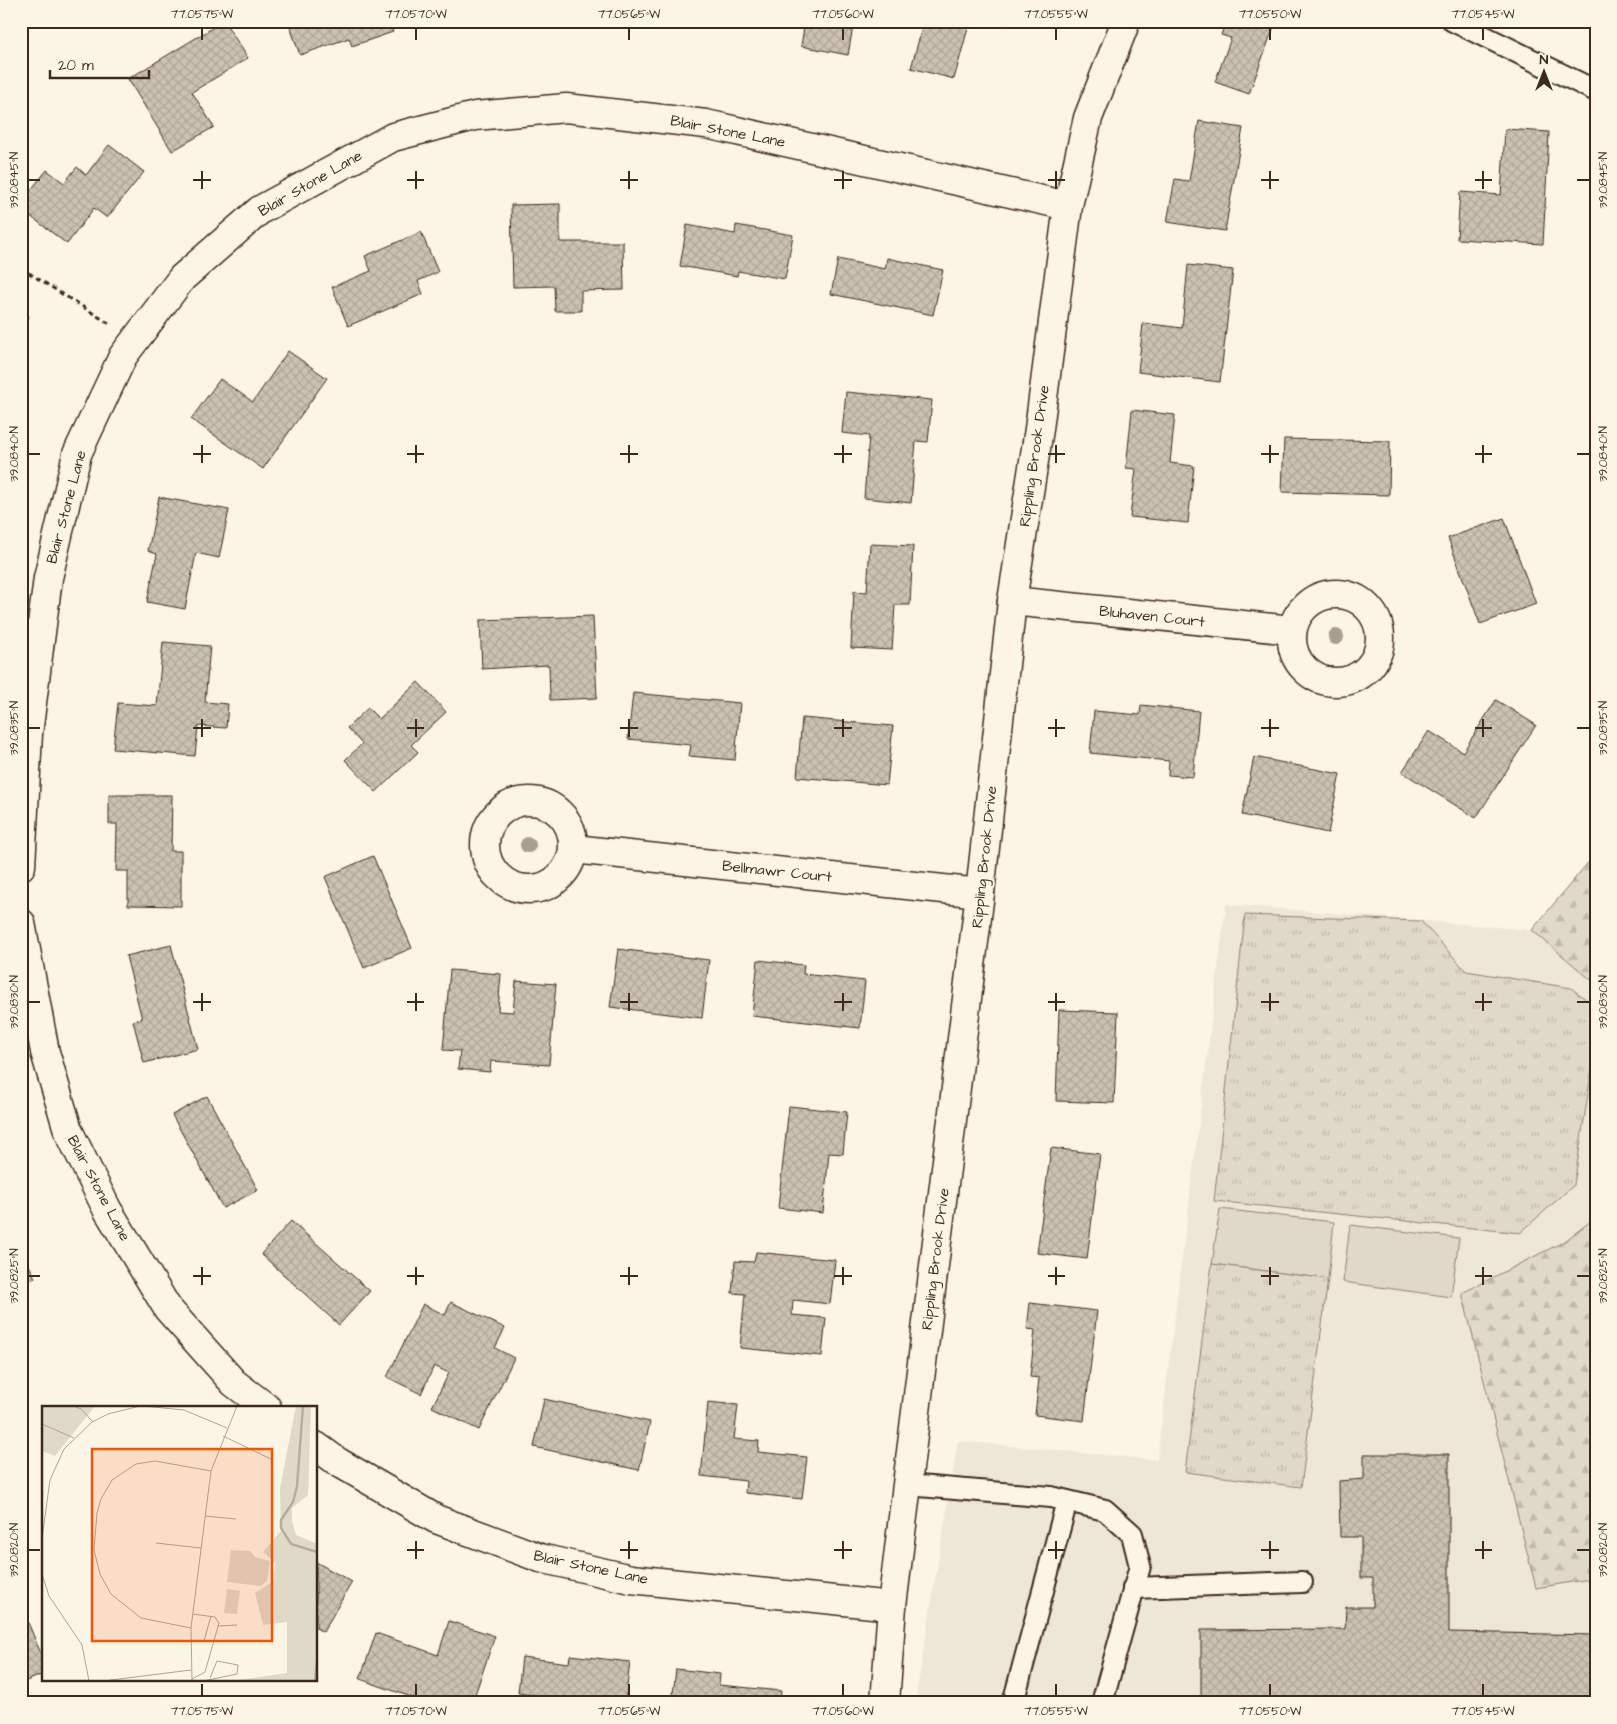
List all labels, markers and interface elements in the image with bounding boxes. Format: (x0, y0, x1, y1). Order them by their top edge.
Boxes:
text: 77.0575°W (171, 6, 234, 23)
text: 77.0570°W (385, 6, 447, 23)
text: 77.0565°W (598, 6, 661, 23)
text: 77.0560°W (812, 6, 874, 23)
text: 77.0555°W (1024, 6, 1088, 23)
text: 77.0550°W (1239, 6, 1302, 23)
text: 77.0545°W (1451, 6, 1515, 23)
scale bar (50, 48, 149, 80)
north arrow (1520, 48, 1570, 98)
text: N (1540, 50, 1549, 70)
text: 20 m (58, 55, 94, 76)
street label: Blair Stone Lane (669, 110, 787, 153)
street label: Blair Stone Lane (255, 145, 366, 222)
text: 39.0845°N (6, 151, 23, 208)
text: 39.0845°N (1595, 151, 1612, 208)
street label: Rippling Brook Drive (1014, 384, 1056, 528)
text: 39.0840°N (6, 426, 23, 482)
text: 39.0840°N (1595, 426, 1612, 482)
street label: Blair Stone Lane (41, 448, 92, 566)
street label: Bluhaven Court (1098, 601, 1206, 632)
text: 39.0835°N (6, 700, 23, 755)
text: 39.0835°N (1595, 700, 1612, 755)
street label: Rippling Brook Drive (967, 785, 1003, 929)
street label: Bellmawr Court (721, 855, 833, 888)
text: 39.0830°N (6, 975, 23, 1029)
text: 39.0830°N (1595, 975, 1612, 1029)
street label: Blair Stone Lane (62, 1132, 135, 1245)
street label: Rippling Brook Drive (916, 1187, 956, 1331)
text: 39.0825°N (6, 1248, 23, 1304)
text: 39.0825°N (1595, 1248, 1612, 1304)
inset map (42, 1406, 318, 1682)
text: 39.0820°N (6, 1522, 23, 1577)
text: 39.0820°N (1595, 1522, 1612, 1577)
street label: Blair Stone Lane (532, 1545, 650, 1590)
text: 77.0575°W (171, 1703, 234, 1720)
text: 77.0570°W (385, 1703, 447, 1720)
text: 77.0565°W (598, 1703, 661, 1720)
text: 77.0560°W (812, 1703, 874, 1720)
text: 77.0555°W (1024, 1703, 1088, 1720)
text: 77.0550°W (1239, 1703, 1302, 1720)
text: 77.0545°W (1451, 1703, 1515, 1720)

